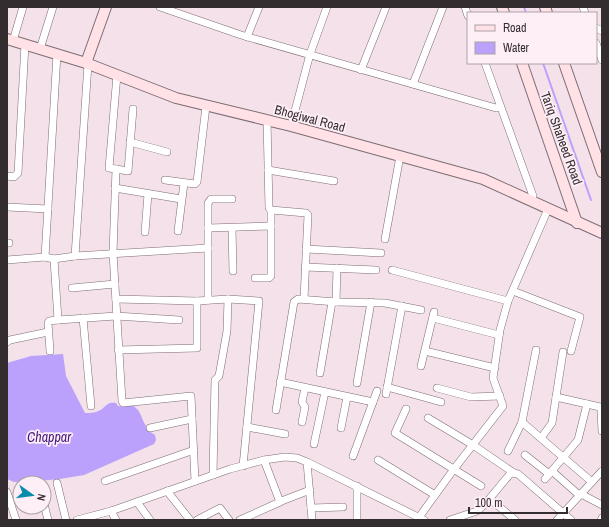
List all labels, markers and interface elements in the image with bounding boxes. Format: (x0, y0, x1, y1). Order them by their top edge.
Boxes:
legend (467, 12, 597, 64)
text: Road (503, 20, 527, 36)
text: Water (503, 40, 530, 56)
street label: Tariq Shaheed Road (537, 89, 586, 187)
street label: Bhogiwal Road (273, 101, 347, 136)
water label: Chappar (27, 428, 72, 446)
north arrow (12, 475, 52, 515)
scale bar (469, 489, 567, 515)
text: N (34, 493, 49, 502)
text: 100 m (475, 495, 502, 511)

